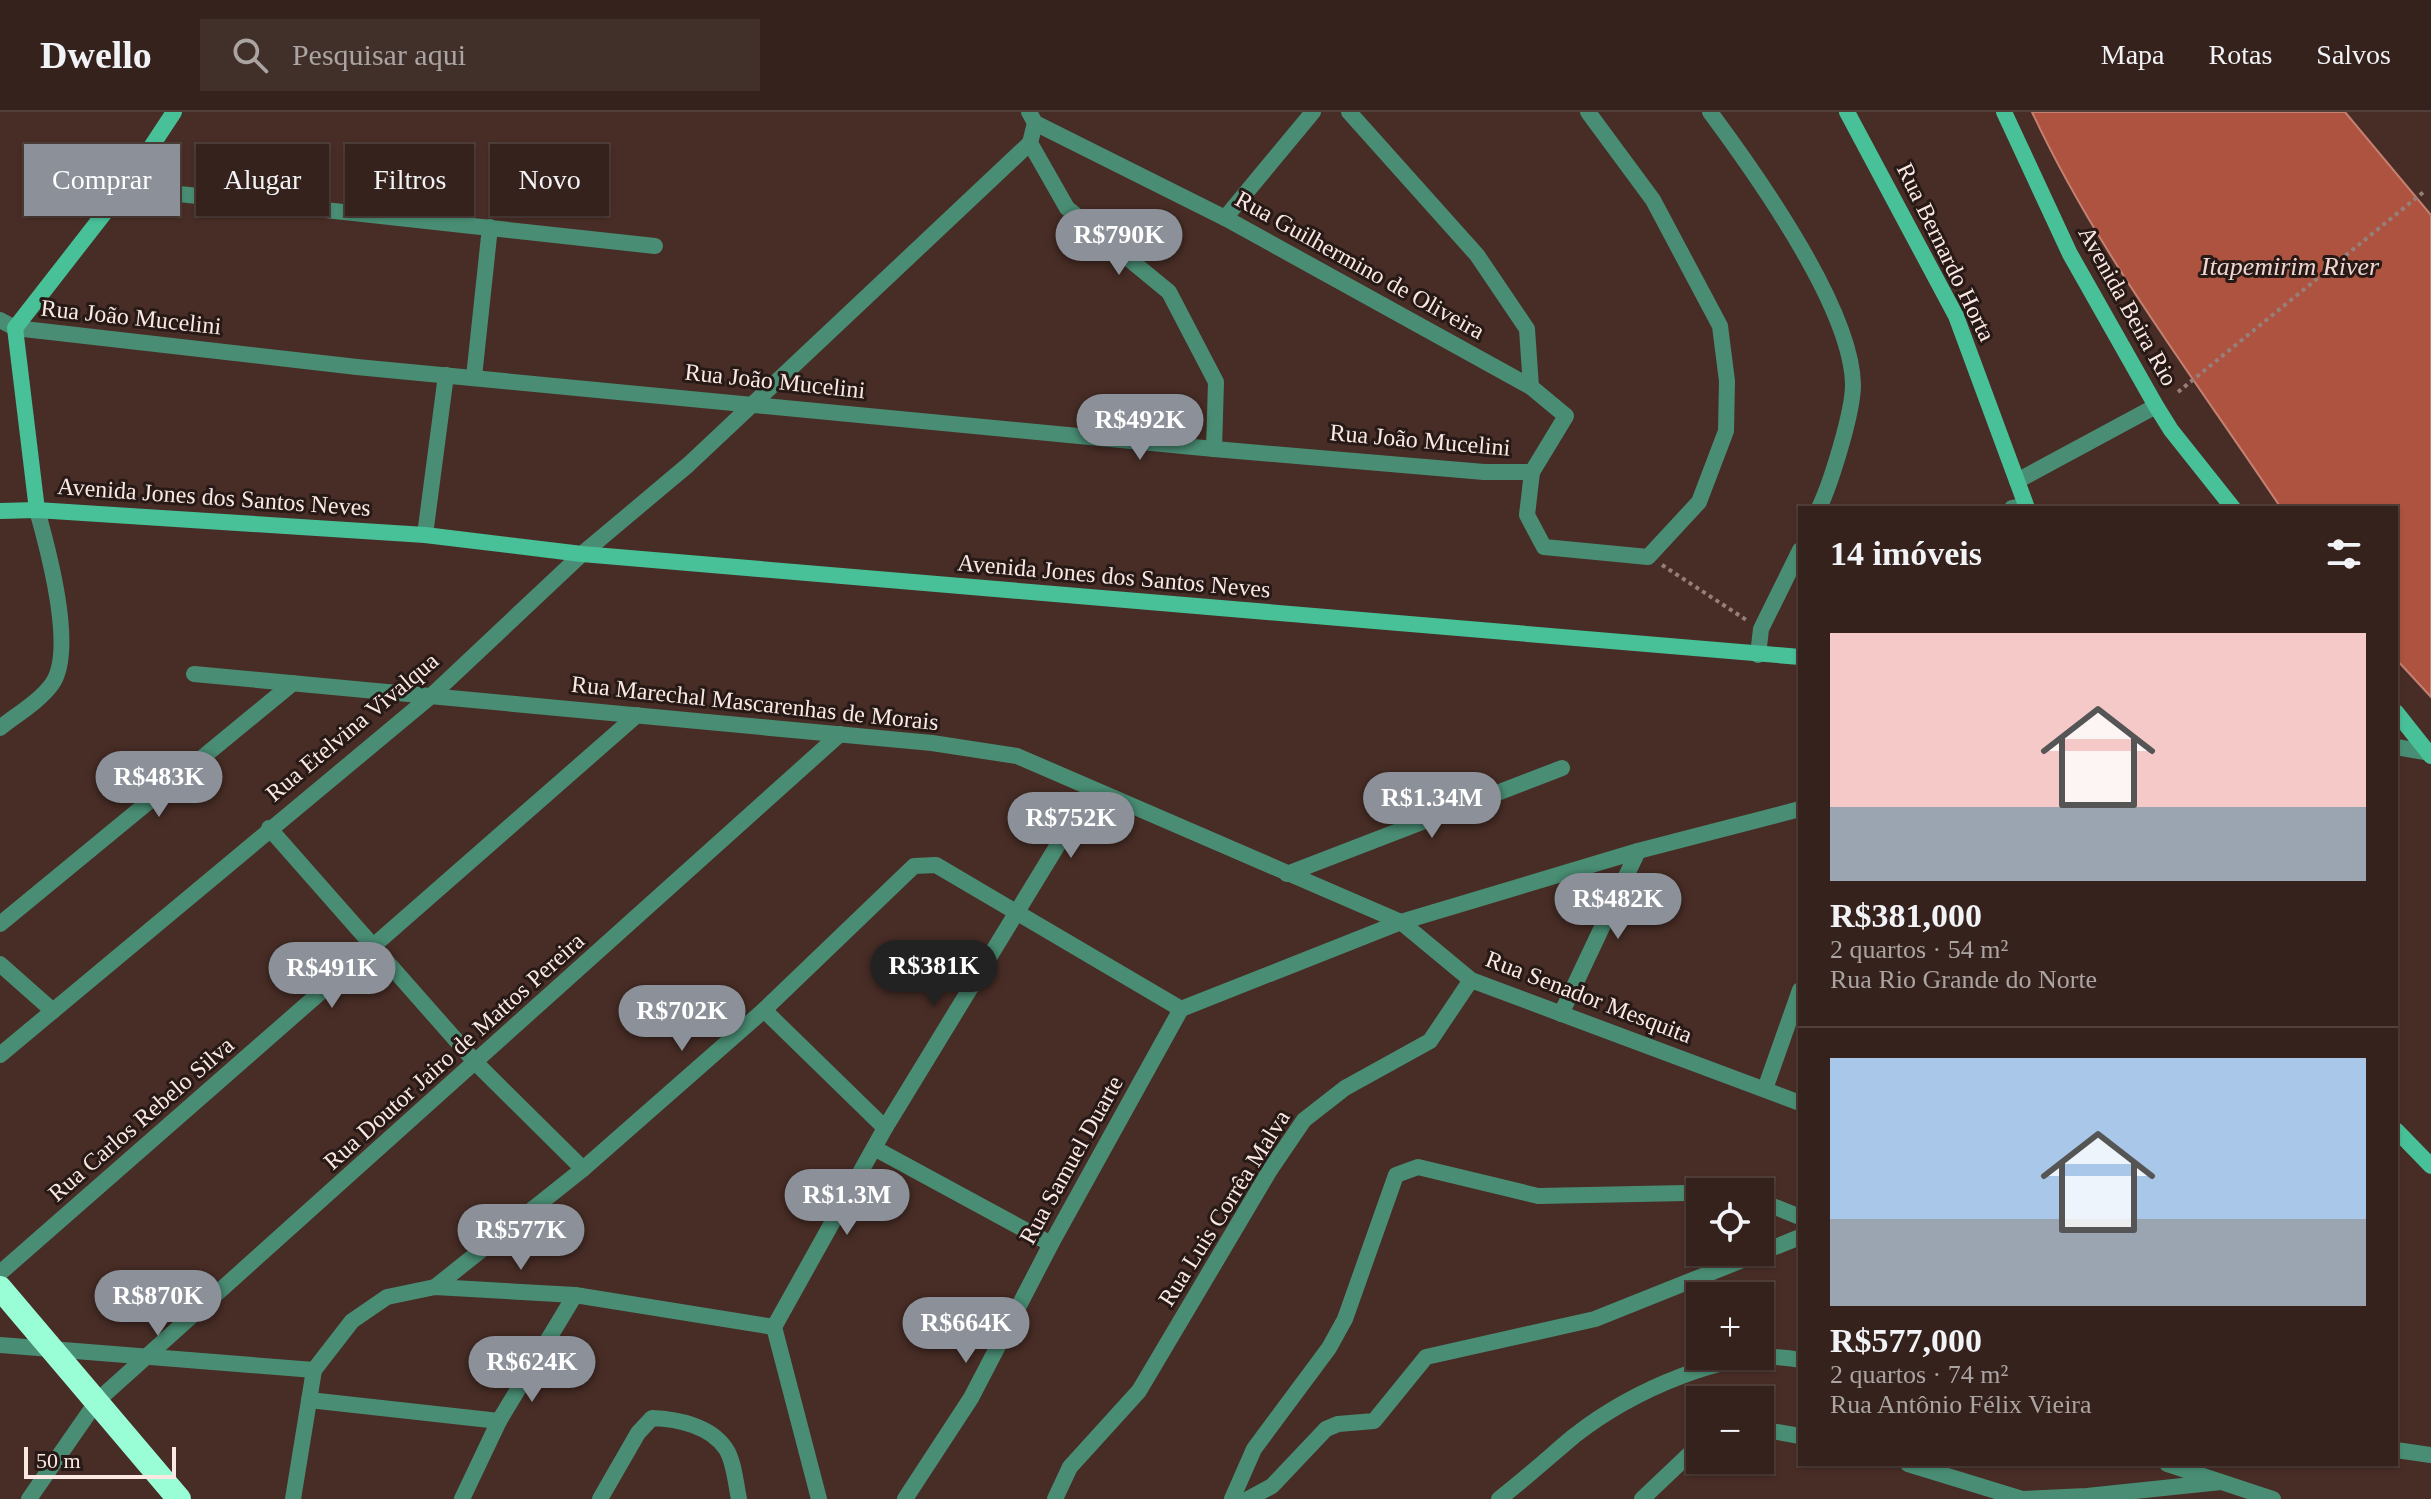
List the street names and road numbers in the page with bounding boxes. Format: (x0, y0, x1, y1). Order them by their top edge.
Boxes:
street label: Rua Bernardo Horta (1892, 159, 2000, 345)
street label: Rua Guilhermino de Oliveira (1231, 186, 1489, 345)
street label: Avenida Beira Rio (2073, 222, 2183, 390)
street label: Rua João Mucelini (39, 295, 223, 339)
street label: Rua João Mucelini (683, 359, 867, 403)
street label: Rua João Mucelini (1329, 419, 1512, 461)
street label: Avenida Jones dos Santos Neves (56, 473, 372, 521)
street label: Avenida Jones dos Santos Neves (956, 549, 1272, 603)
street label: Rua Etelvina Vivalqua (261, 647, 444, 807)
street label: Rua Marechal Mascarenhas de Morais (570, 671, 940, 735)
street label: Rua Doutor Jairo de Mattos Pereira (319, 927, 590, 1175)
street label: Rua Senador Mesquita (1482, 946, 1696, 1048)
street label: Rua Carlos Rebelo Silva (43, 1031, 239, 1206)
street label: Rua Samuel Duarte (1014, 1072, 1128, 1248)
street label: Rua Luis Corrêa Malva (1153, 1105, 1295, 1311)

